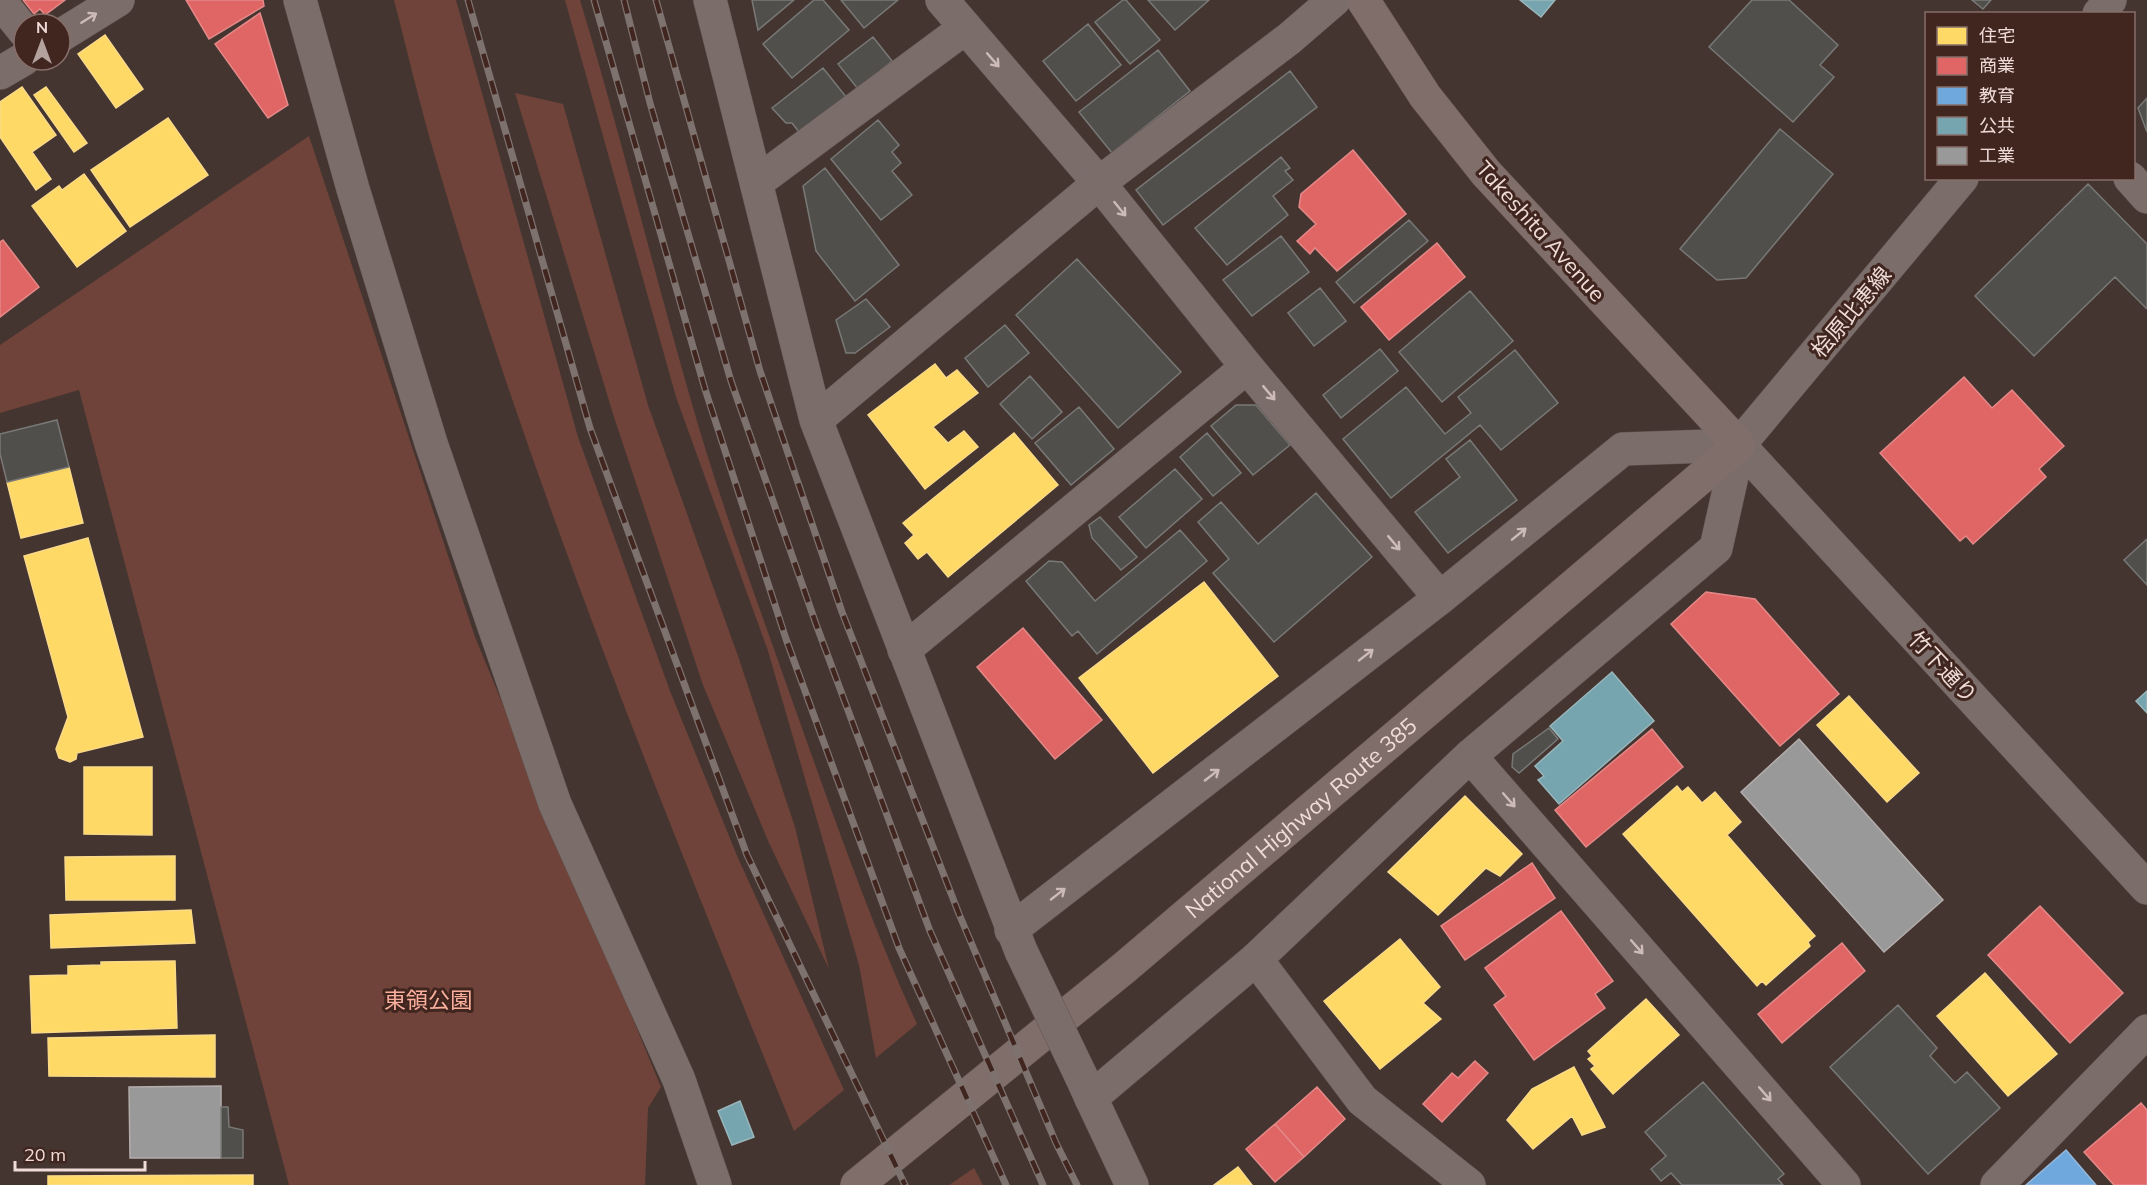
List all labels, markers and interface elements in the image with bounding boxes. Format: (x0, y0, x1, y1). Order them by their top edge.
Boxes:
north arrow (12, 12, 72, 72)
one-way arrow (80, 12, 97, 24)
legend (1925, 12, 2135, 180)
text: N (36, 17, 48, 37)
text: 住宅 (1979, 24, 2015, 47)
one-way arrow (986, 52, 1000, 67)
text: 商業 (1979, 54, 2015, 77)
text: 教育 (1979, 84, 2015, 107)
text: 公共 (1979, 114, 2015, 137)
text: 工業 (1979, 144, 2015, 167)
street label: Takeshita Avenue (1470, 155, 1612, 307)
one-way arrow (1113, 201, 1126, 217)
street label: 桧原比恵線 (1805, 261, 1897, 363)
one-way arrow (1262, 385, 1275, 401)
one-way arrow (1510, 528, 1526, 541)
one-way arrow (1387, 535, 1400, 551)
street label: 竹下通り (1903, 625, 1983, 709)
one-way arrow (1358, 649, 1374, 662)
street label: National Highway Route 385 (1179, 712, 1422, 924)
one-way arrow (1203, 768, 1219, 781)
one-way arrow (1502, 792, 1516, 807)
one-way arrow (1049, 888, 1065, 901)
one-way arrow (1630, 939, 1644, 954)
park label: 東領公園 (384, 986, 472, 1014)
one-way arrow (1758, 1086, 1772, 1101)
scale bar (15, 1134, 146, 1172)
text: 20 m (24, 1143, 66, 1166)

